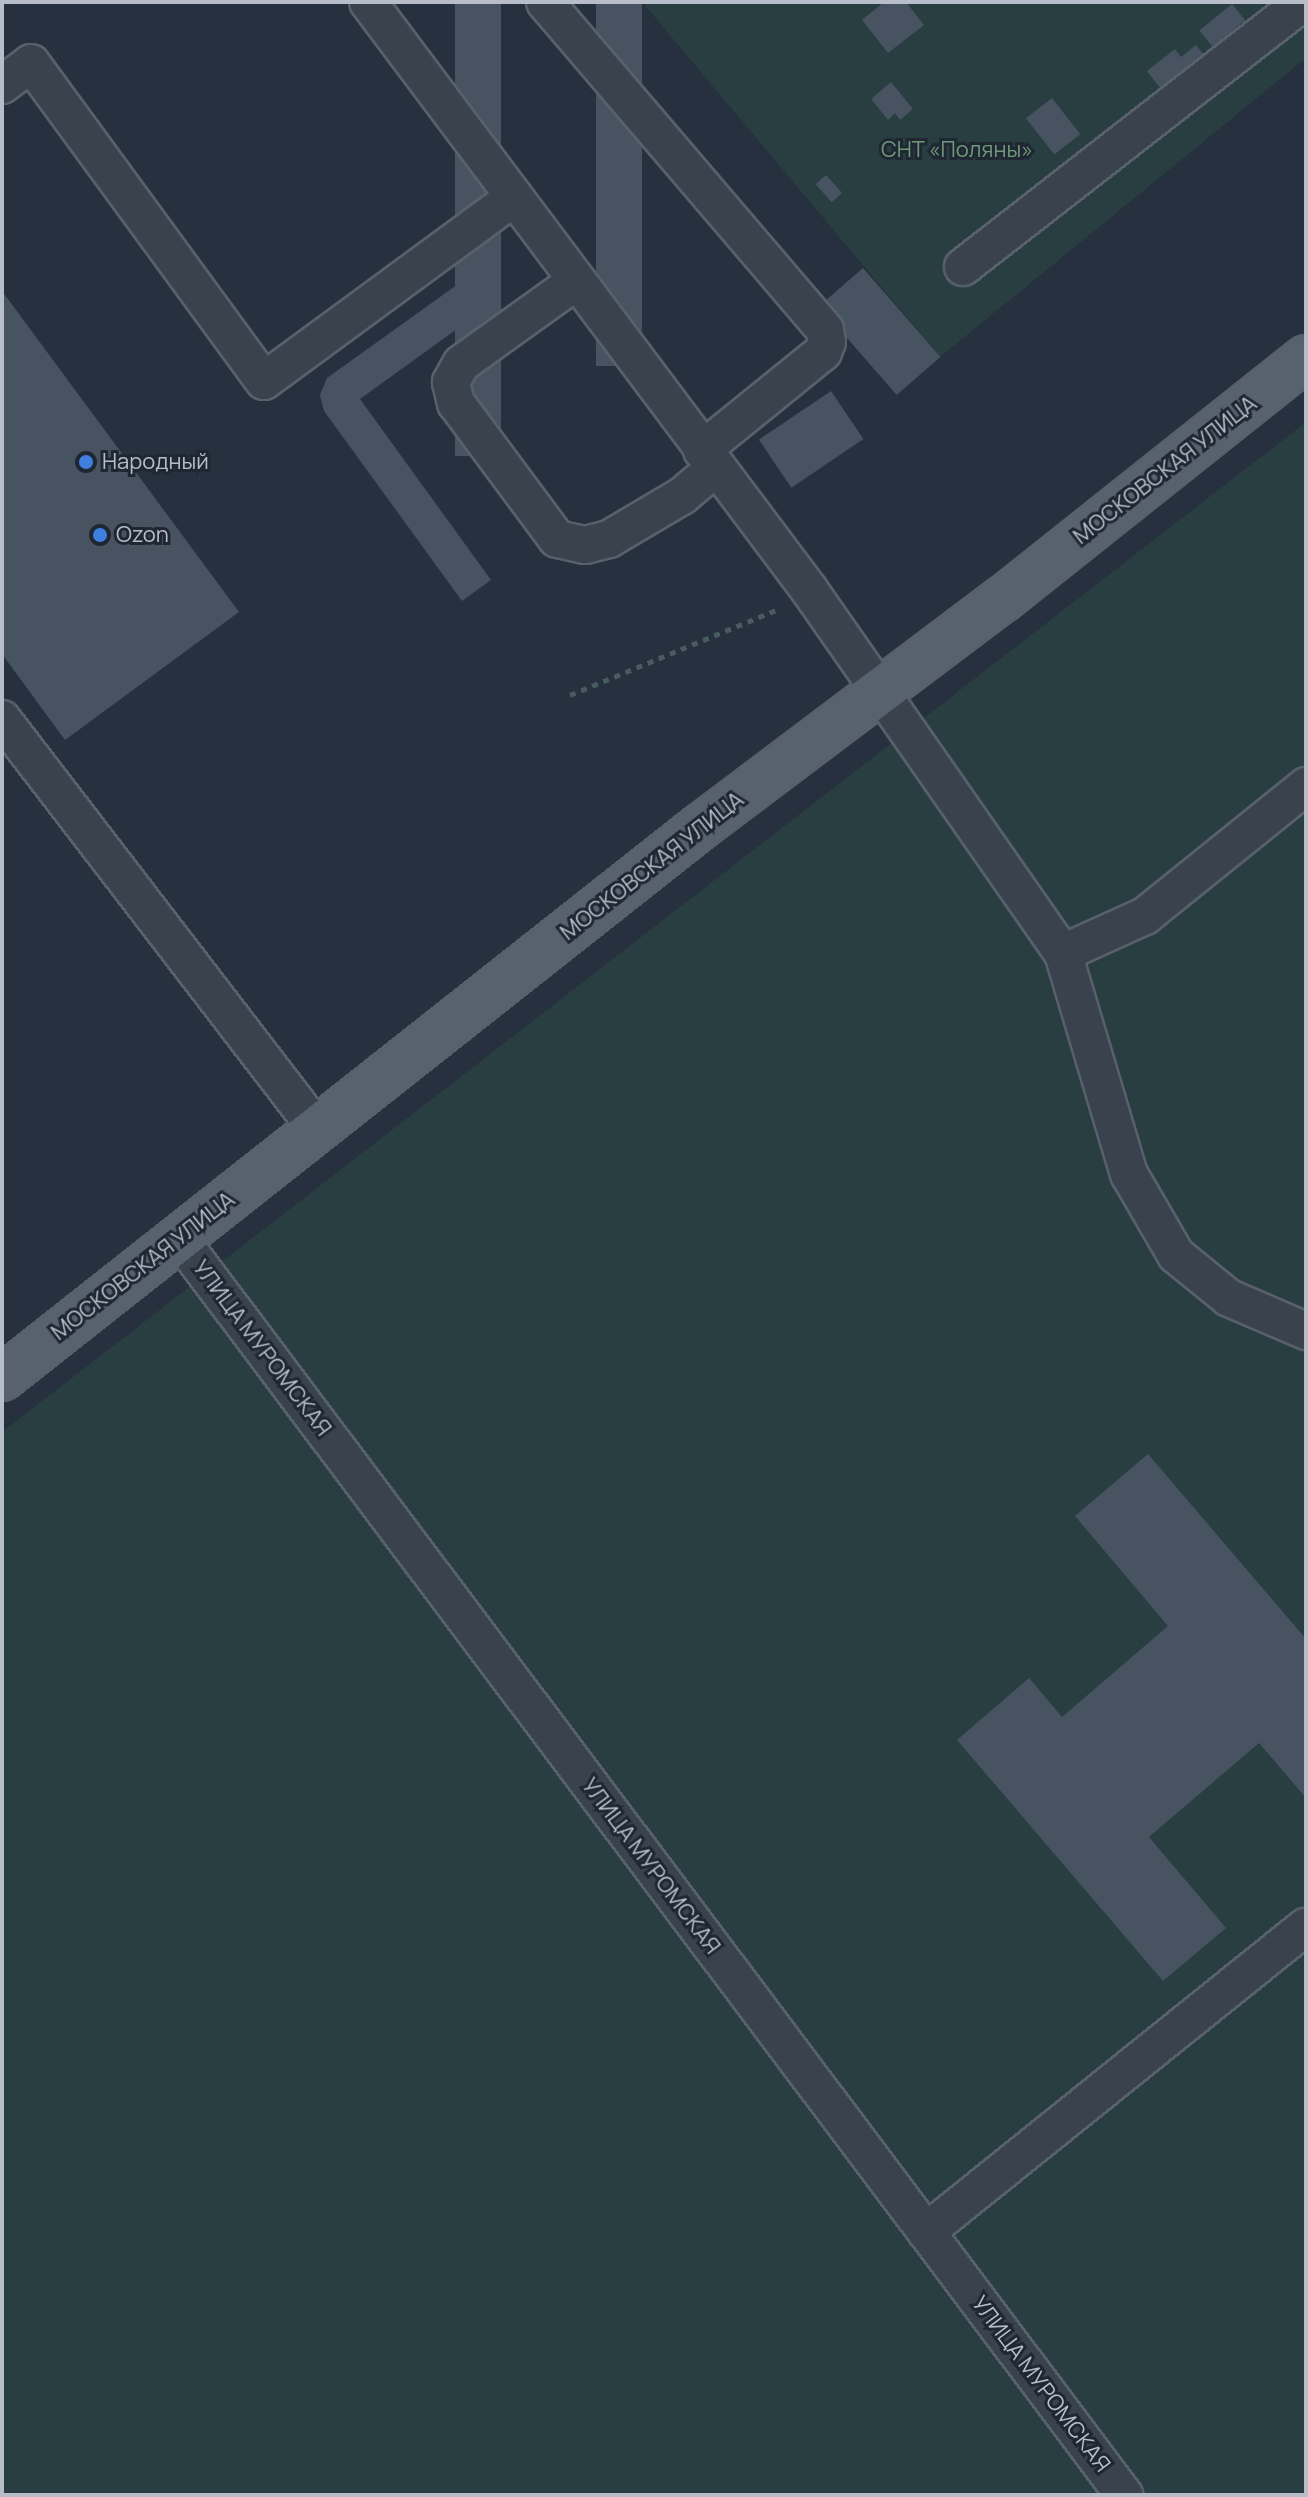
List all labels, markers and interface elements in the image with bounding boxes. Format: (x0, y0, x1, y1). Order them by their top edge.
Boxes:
park label: СНТ «Поляны» (881, 137, 1033, 163)
street label: МОСКОВСКАЯ УЛИЦА (1068, 390, 1262, 550)
place label: Народный (102, 449, 209, 475)
marker: Народный (77, 453, 95, 471)
place label: Ozon (116, 522, 169, 548)
marker: Ozon (91, 526, 109, 544)
street label: МОСКОВСКАЯ УЛИЦА (555, 786, 749, 946)
street label: МОСКОВСКАЯ УЛИЦА (46, 1186, 240, 1346)
street label: УЛИЦА МУРОМСКАЯ (187, 1255, 337, 1441)
street label: УЛИЦА МУРОМСКАЯ (576, 1773, 726, 1959)
street label: УЛИЦА МУРОМСКАЯ (966, 2291, 1116, 2477)

